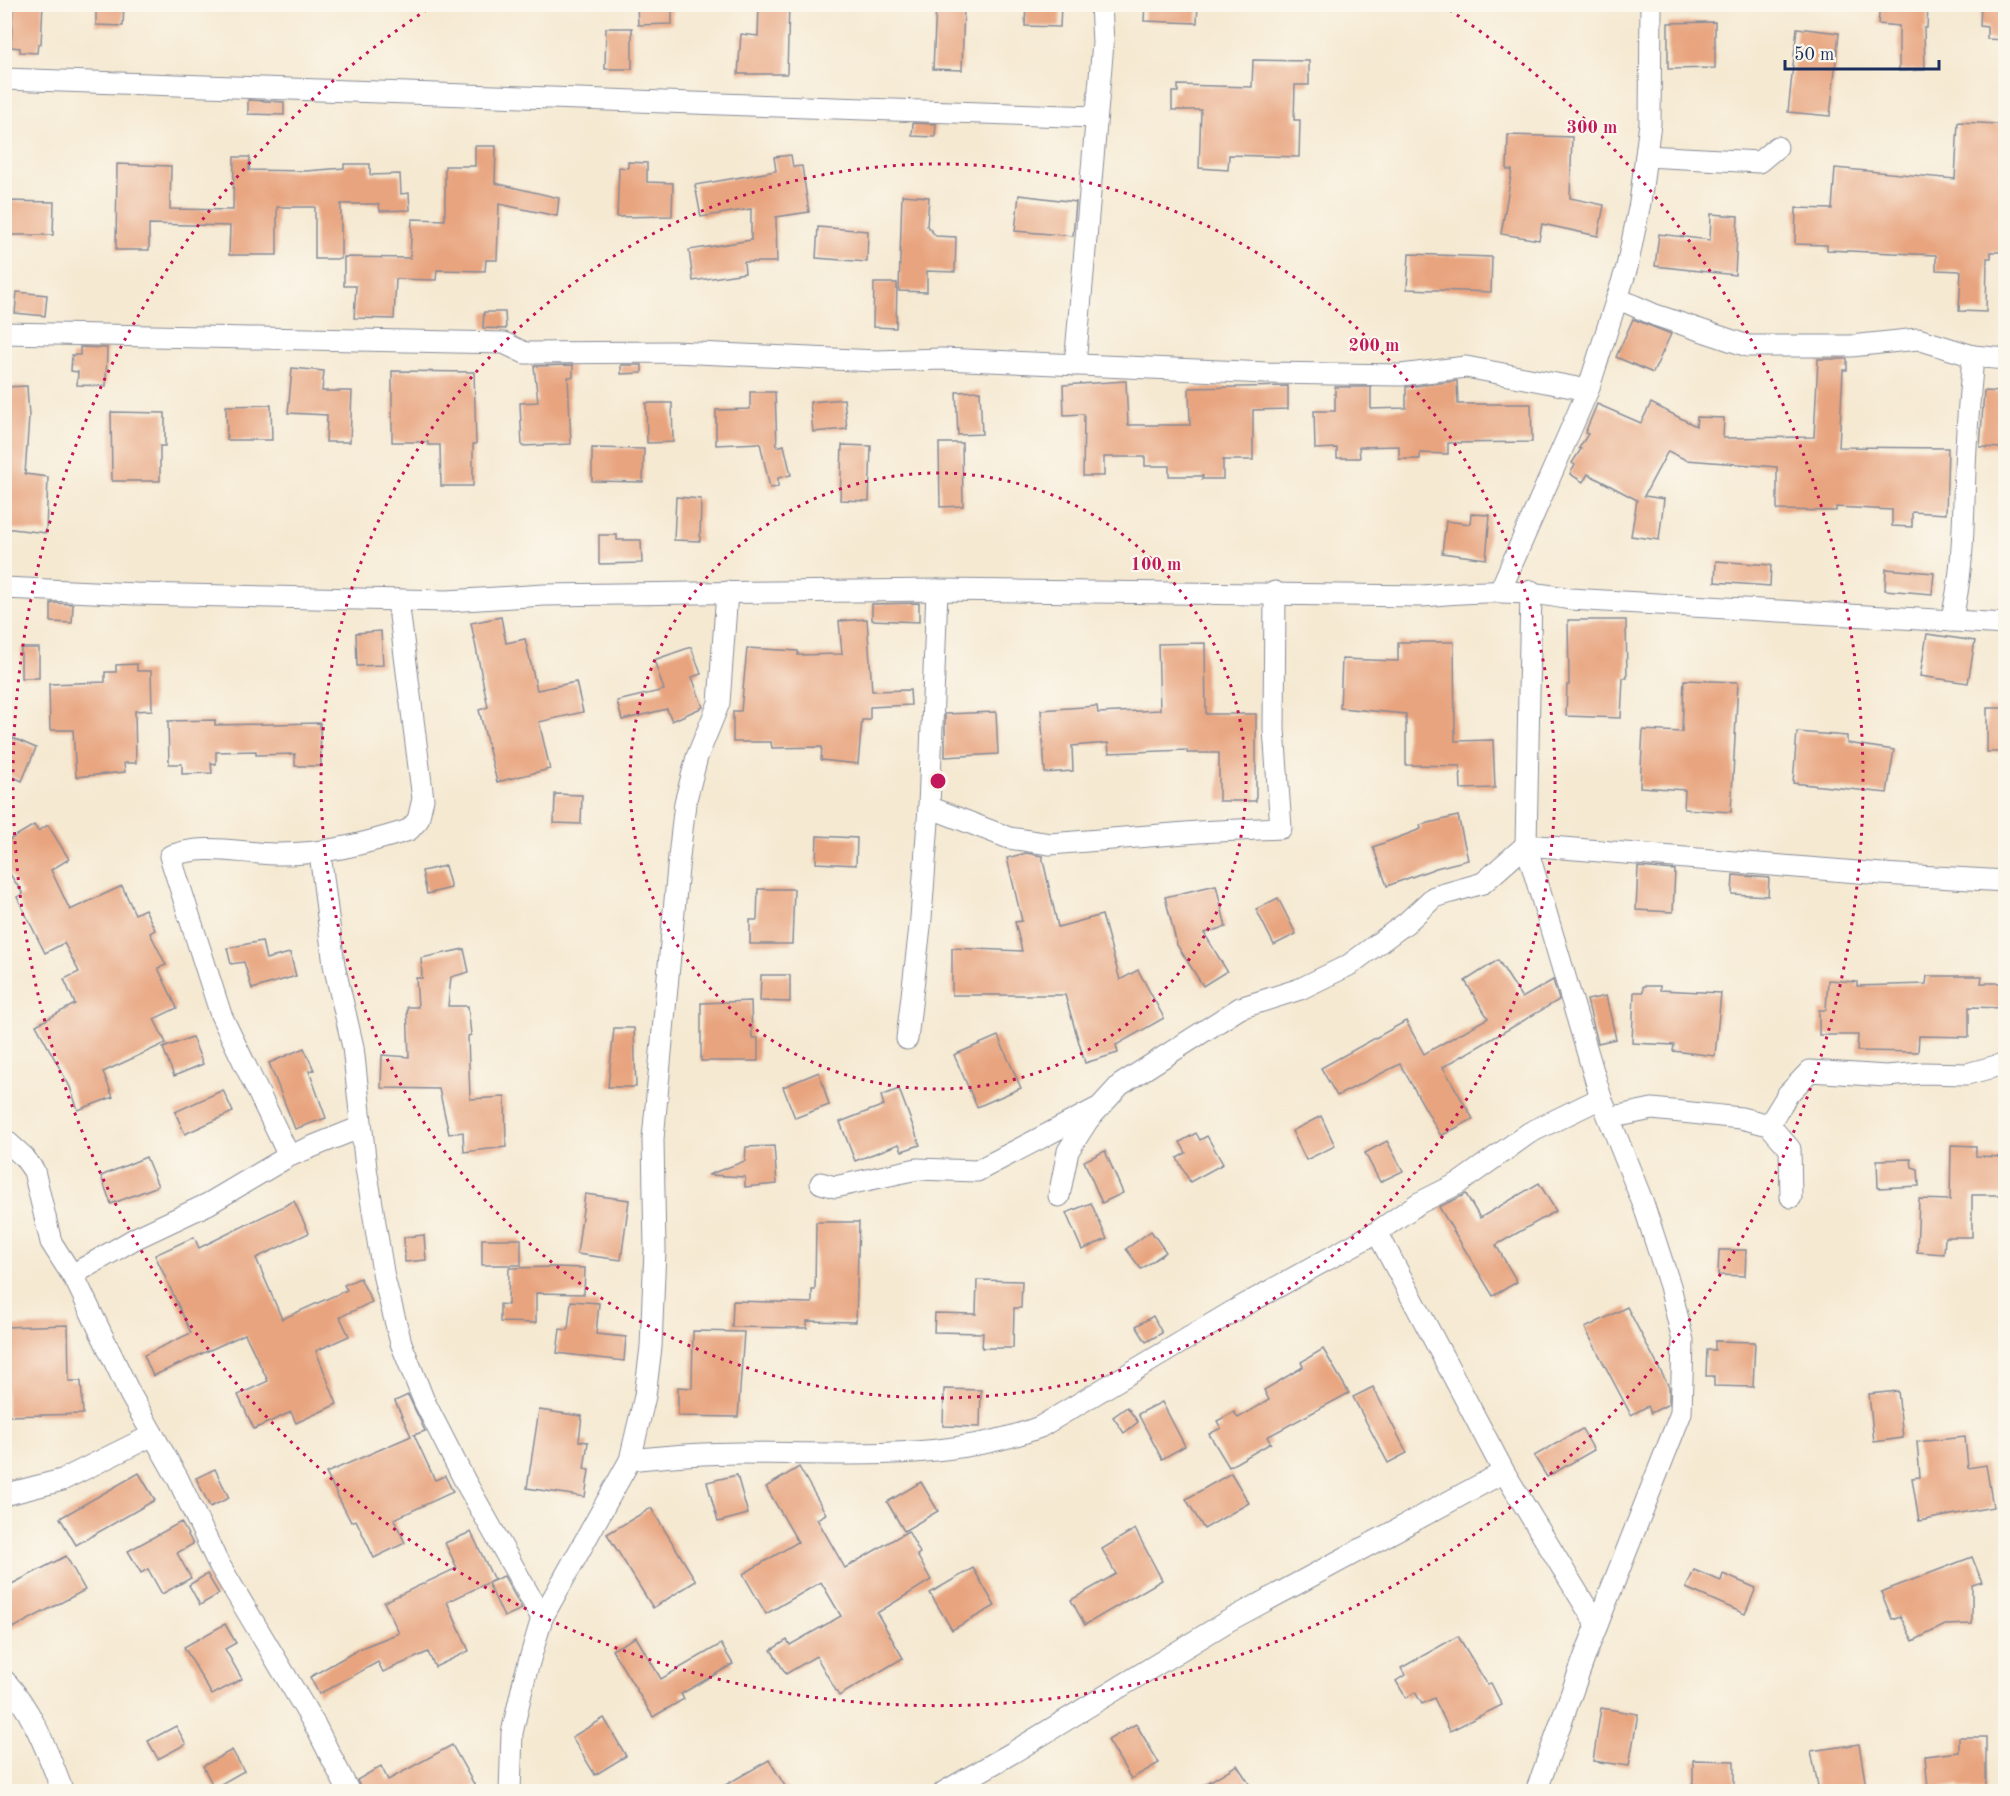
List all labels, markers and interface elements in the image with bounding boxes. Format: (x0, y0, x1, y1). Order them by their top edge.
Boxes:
scale bar (1785, 33, 1940, 71)
text: 50 m (1794, 46, 1834, 64)
text: 300 m (1567, 119, 1617, 137)
text: 200 m (1349, 337, 1399, 355)
text: 100 m (1131, 556, 1181, 574)
centre of rings (928, 771, 948, 791)

